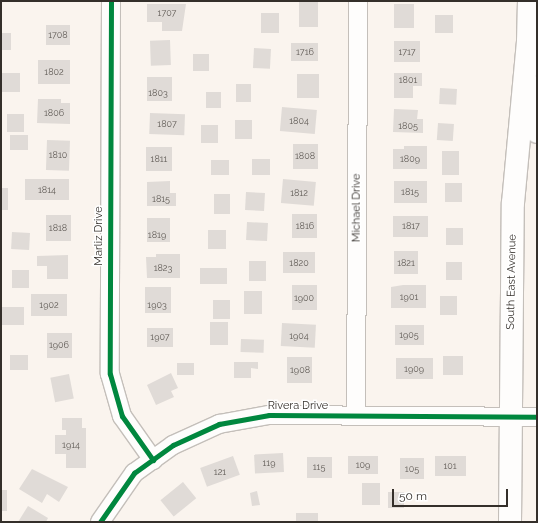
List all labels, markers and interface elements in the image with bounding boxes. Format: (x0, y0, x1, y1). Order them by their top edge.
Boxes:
house number: 1707 (158, 8, 176, 18)
house number: 1708 (48, 30, 68, 40)
house number: 1716 (296, 47, 314, 57)
house number: 1717 (398, 47, 416, 57)
house number: 1802 (44, 67, 64, 77)
house number: 1801 (399, 75, 417, 85)
house number: 1803 (148, 88, 168, 98)
house number: 1806 (44, 108, 64, 118)
house number: 1804 (289, 116, 309, 126)
house number: 1807 (157, 119, 177, 129)
house number: 1805 (398, 121, 418, 131)
house number: 1810 (49, 150, 67, 160)
house number: 1808 (295, 151, 315, 161)
house number: 1811 (151, 154, 167, 164)
house number: 1809 (400, 154, 420, 164)
street label: Michael Drive (350, 174, 364, 242)
house number: 1814 (38, 185, 56, 195)
house number: 1815 (401, 187, 419, 197)
house number: 1812 (290, 188, 308, 198)
house number: 1815 (152, 194, 170, 204)
street label: Marliz Drive (92, 206, 106, 266)
house number: 1816 (296, 221, 314, 231)
house number: 1817 (402, 221, 420, 231)
house number: 1818 (49, 223, 67, 233)
house number: 1819 (148, 230, 166, 240)
street label: South East Avenue (505, 234, 519, 330)
house number: 1820 (289, 258, 309, 268)
house number: 1821 (397, 258, 415, 268)
house number: 1823 (154, 263, 172, 273)
house number: 1901 (400, 292, 418, 302)
house number: 1900 (294, 293, 314, 303)
house number: 1902 (39, 300, 59, 310)
house number: 1903 (147, 300, 167, 310)
house number: 1905 (399, 330, 419, 340)
house number: 1904 (289, 331, 309, 341)
house number: 1907 (150, 332, 170, 342)
house number: 1906 (49, 340, 69, 350)
house number: 1909 (404, 364, 424, 374)
house number: 1908 (290, 365, 310, 375)
street label: Rivera Drive (268, 399, 328, 413)
house number: 1914 (62, 440, 80, 450)
house number: 119 (263, 458, 275, 468)
house number: 109 (356, 460, 370, 470)
house number: 101 (443, 461, 457, 471)
house number: 115 (313, 462, 325, 472)
house number: 105 (405, 464, 419, 474)
house number: 121 (214, 467, 226, 477)
scale bar (394, 481, 510, 507)
text: 50 m (399, 489, 427, 503)

